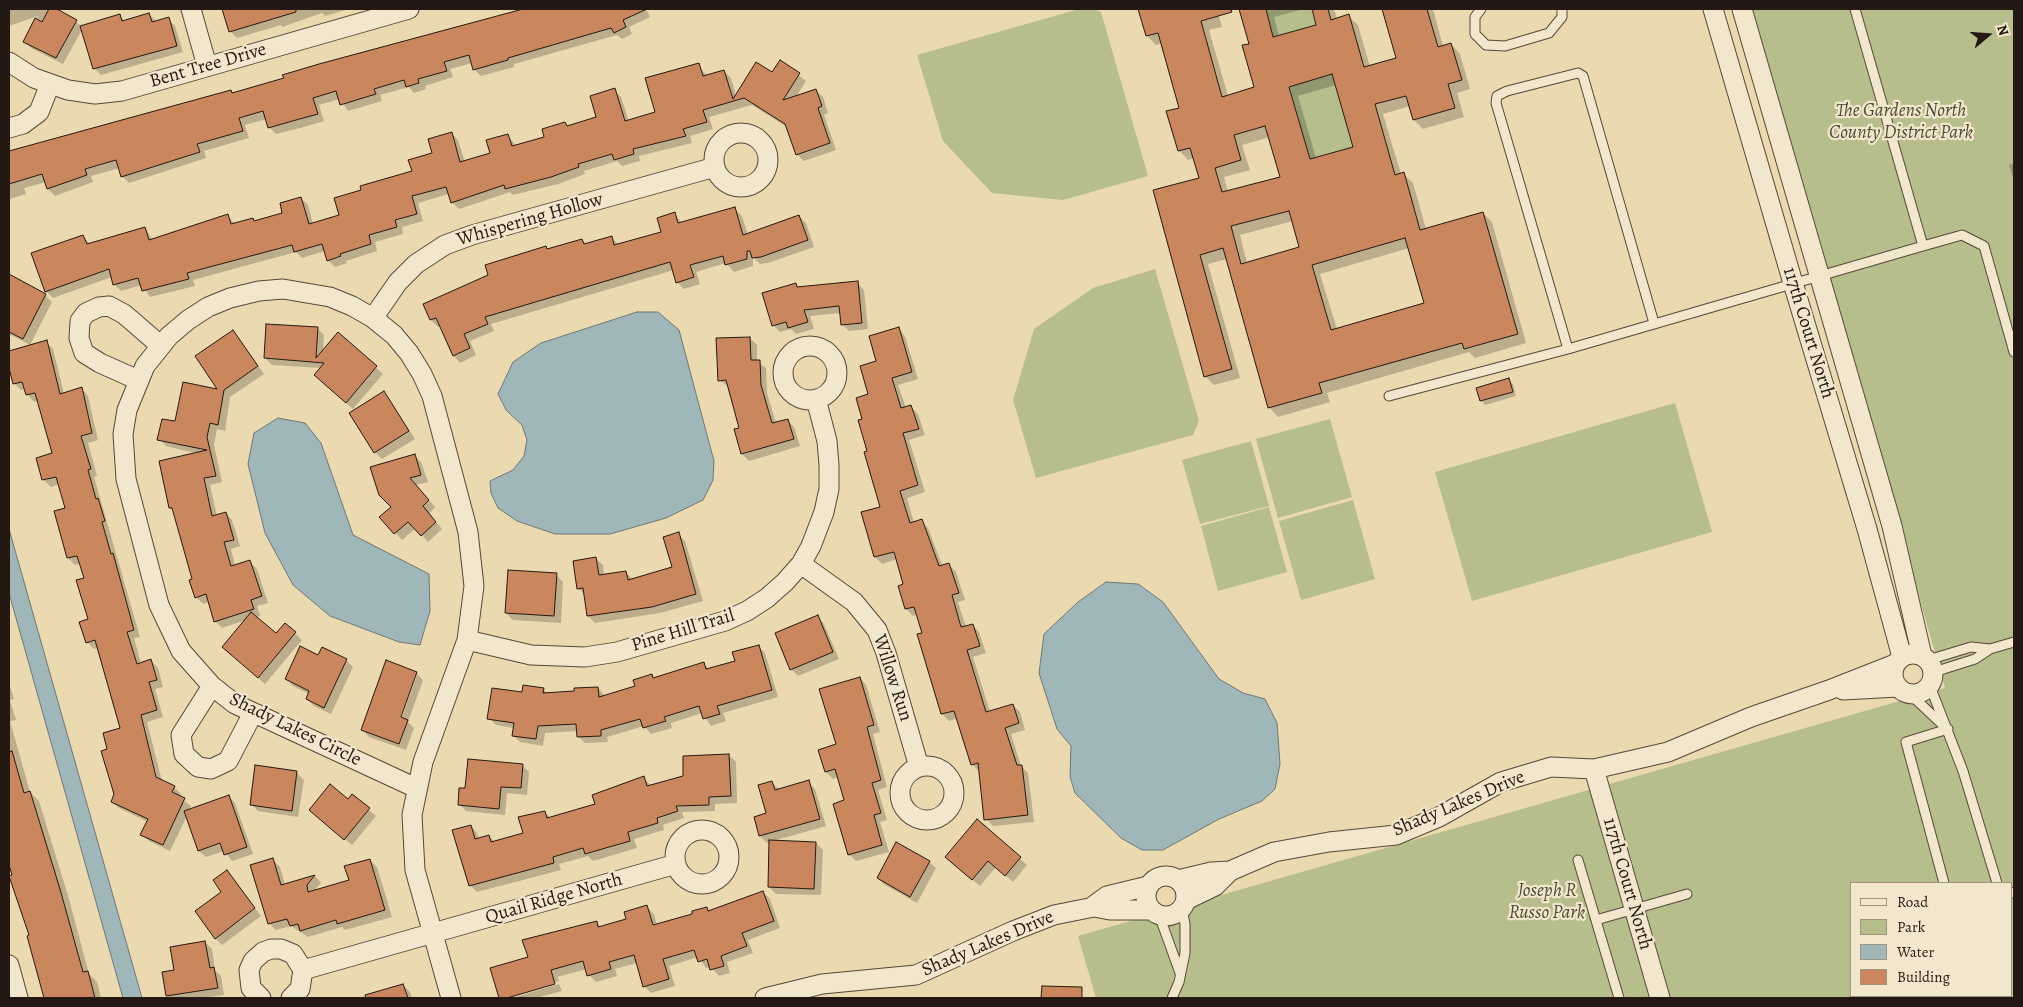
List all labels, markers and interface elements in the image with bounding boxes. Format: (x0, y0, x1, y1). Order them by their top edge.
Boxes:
north arrow (1963, 10, 2013, 60)
text: N (1992, 22, 2013, 38)
street label: Bent Tree Drive (147, 38, 269, 94)
park label: The Gardens North County District Park (1829, 100, 1973, 144)
street label: Whispering Hollow (454, 188, 606, 252)
street label: 117th Court North (1777, 265, 1839, 401)
street label: Pine Hill Trail (629, 605, 737, 657)
street label: Willow Run (867, 632, 917, 724)
street label: Shady Lakes Circle (225, 688, 365, 772)
street label: Shady Lakes Drive (1389, 766, 1529, 842)
street label: 117th Court North (1597, 815, 1657, 953)
street label: Quail Ridge North (483, 869, 625, 929)
park label: Joseph R Russo Park (1509, 880, 1585, 924)
legend (1850, 882, 2013, 997)
text: Road (1897, 892, 1928, 912)
street label: Shady Lakes Drive (918, 906, 1058, 982)
text: Park (1897, 917, 1925, 937)
text: Water (1897, 942, 1934, 962)
text: Building (1897, 967, 1950, 987)

